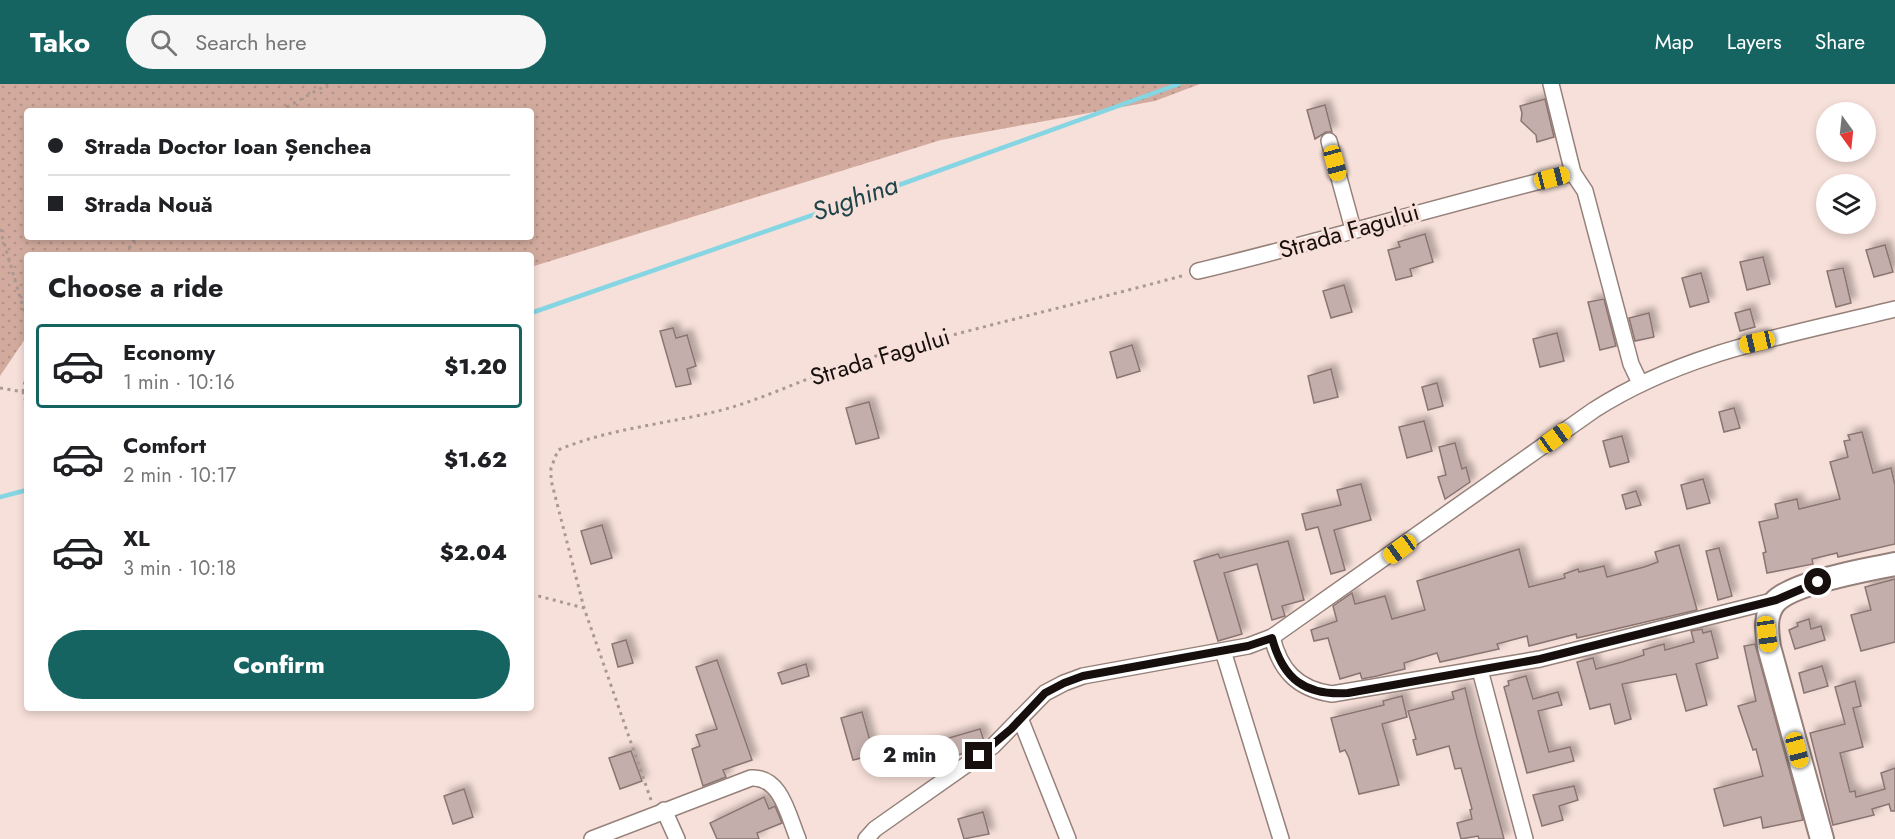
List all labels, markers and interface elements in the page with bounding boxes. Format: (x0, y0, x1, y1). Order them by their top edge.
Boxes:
search box (126, 15, 546, 69)
text: Tako (30, 22, 90, 63)
icon: search (147, 26, 180, 59)
text: Search here (195, 26, 307, 58)
text: Map (1655, 27, 1694, 57)
text: Layers (1727, 27, 1782, 57)
text: Share (1815, 27, 1865, 57)
north arrow (1816, 102, 1876, 162)
map controls (1816, 102, 1876, 234)
text: Strada Doctor Ioan Șenchea (84, 130, 371, 162)
car (1322, 143, 1348, 183)
water label: Sughina (807, 165, 904, 230)
car (1532, 165, 1572, 191)
button: layers (1816, 174, 1876, 234)
text: Strada Nouă (84, 188, 213, 220)
street label: Strada Fagului (1275, 194, 1423, 267)
text: Choose a ride (48, 268, 223, 307)
street label: Strada Fagului (806, 319, 954, 394)
car (1737, 329, 1777, 355)
text: Economy (123, 336, 215, 368)
icon: car (51, 339, 105, 393)
text: $1.20 (444, 350, 507, 382)
text: 1 min · 10:16 (123, 368, 235, 397)
car (1535, 420, 1575, 456)
text: Comfort (123, 429, 206, 461)
icon: car (51, 432, 105, 486)
text: $1.62 (444, 443, 507, 475)
text: 2 min · 10:17 (123, 461, 236, 490)
text: XL (123, 522, 150, 554)
icon: car (51, 525, 105, 579)
car (1380, 531, 1420, 567)
text: $2.04 (440, 536, 507, 568)
text: 3 min · 10:18 (123, 554, 236, 583)
route start (1804, 568, 1831, 595)
car (1756, 615, 1778, 653)
button: Confirm (48, 630, 510, 699)
car (1784, 730, 1810, 770)
callout: 2 min (859, 735, 958, 777)
text: 2 min (883, 741, 936, 770)
route end (965, 742, 992, 769)

